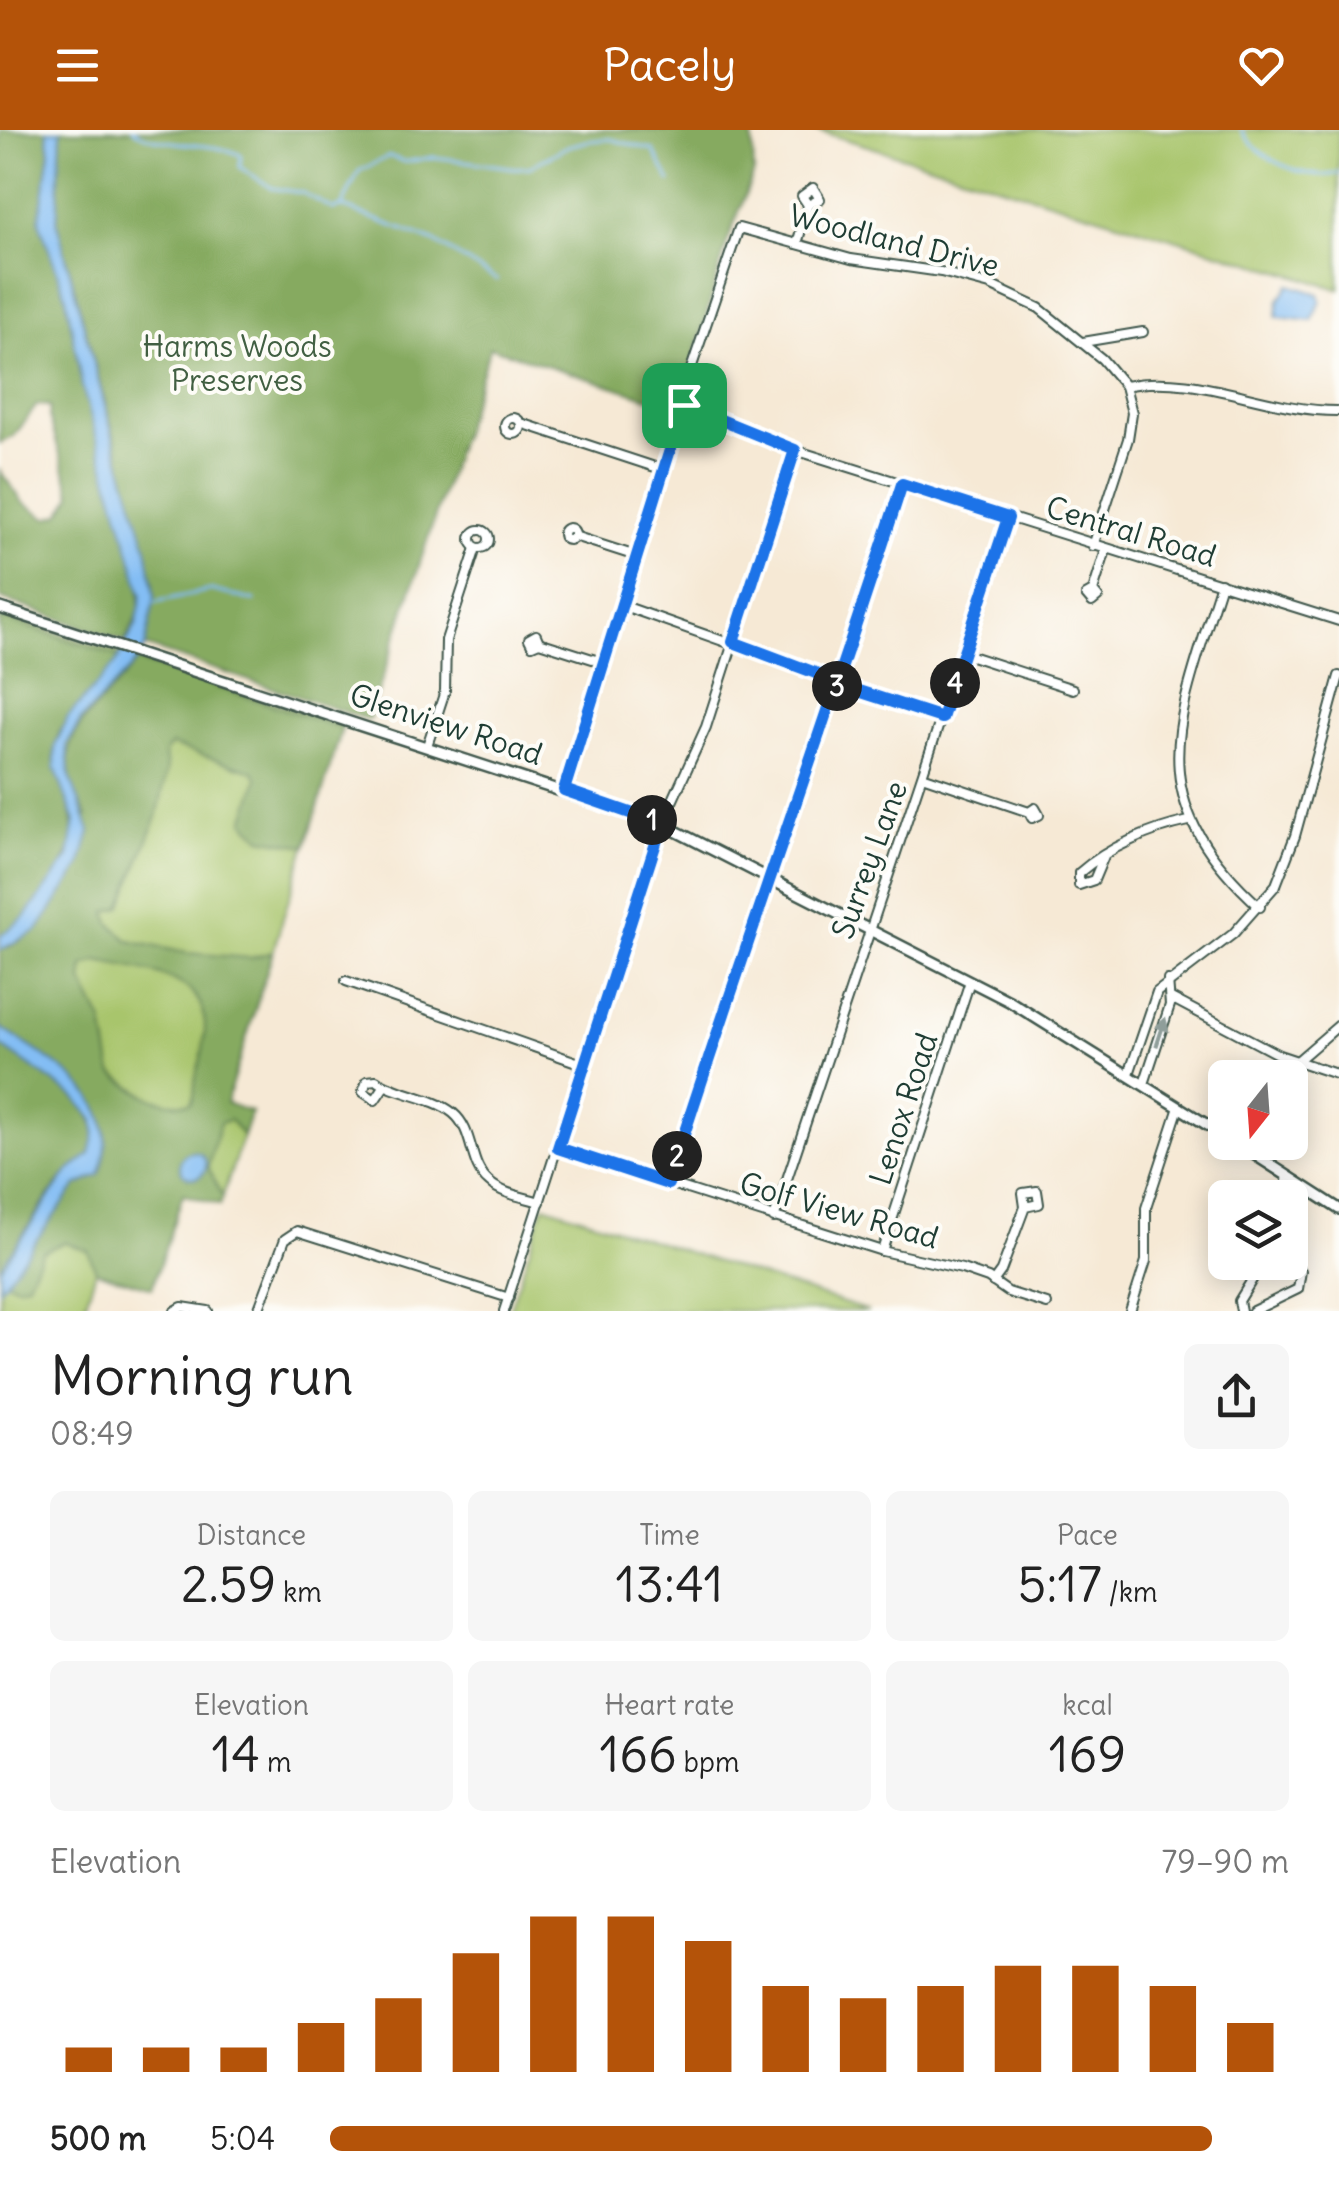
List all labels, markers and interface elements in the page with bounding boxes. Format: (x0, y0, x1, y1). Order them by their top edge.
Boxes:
text: Pacely (603, 37, 736, 93)
icon: menu (50, 38, 105, 93)
icon: heart (1234, 38, 1289, 93)
street label: Woodland Drive (786, 196, 1003, 284)
park label: Harms Woods Preserves (142, 327, 332, 399)
pin (642, 363, 727, 448)
icon: arrive (657, 378, 712, 433)
street label: Central Road (1042, 487, 1221, 575)
pin: 4 (930, 658, 980, 708)
pin: 3 (812, 661, 862, 711)
text: 4 (947, 665, 963, 701)
text: 3 (829, 668, 845, 704)
street label: Glenview Road (345, 675, 547, 773)
street label: Surrey Lane (823, 776, 915, 944)
pin: 1 (627, 795, 677, 845)
text: 1 (646, 802, 658, 838)
one-way arrow (1155, 1017, 1170, 1047)
street label: Lenox Road (861, 1028, 945, 1190)
north arrow (1208, 1060, 1308, 1160)
map controls (1208, 1060, 1308, 1280)
pin: 2 (652, 1131, 702, 1181)
text: 2 (669, 1138, 685, 1174)
street label: Golf View Road (736, 1164, 943, 1257)
button: layers (1208, 1180, 1308, 1280)
text: Morning run (50, 1341, 354, 1410)
button: share (1184, 1344, 1289, 1449)
text: 08:49 (50, 1413, 134, 1454)
text: Distance (197, 1517, 306, 1553)
text: Time (639, 1517, 700, 1553)
text: Pace (1057, 1517, 1118, 1553)
text: 2.59 (181, 1553, 276, 1616)
text: 13:41 (616, 1553, 723, 1616)
text: 5:17 (1017, 1553, 1102, 1616)
text: km (276, 1574, 322, 1610)
text: /km (1102, 1574, 1158, 1610)
text: Elevation (194, 1687, 309, 1723)
text: Heart rate (605, 1687, 734, 1723)
text: kcal (1062, 1687, 1113, 1723)
text: 14 (212, 1723, 260, 1786)
text: 166 (599, 1723, 677, 1786)
text: 169 (1049, 1723, 1126, 1786)
text: m (260, 1744, 291, 1780)
text: bpm (677, 1744, 740, 1780)
text: Elevation (50, 1841, 181, 1882)
text: 79–90 m (1162, 1841, 1289, 1882)
text: 500 m (50, 2118, 146, 2159)
text: 5:04 (210, 2118, 275, 2159)

